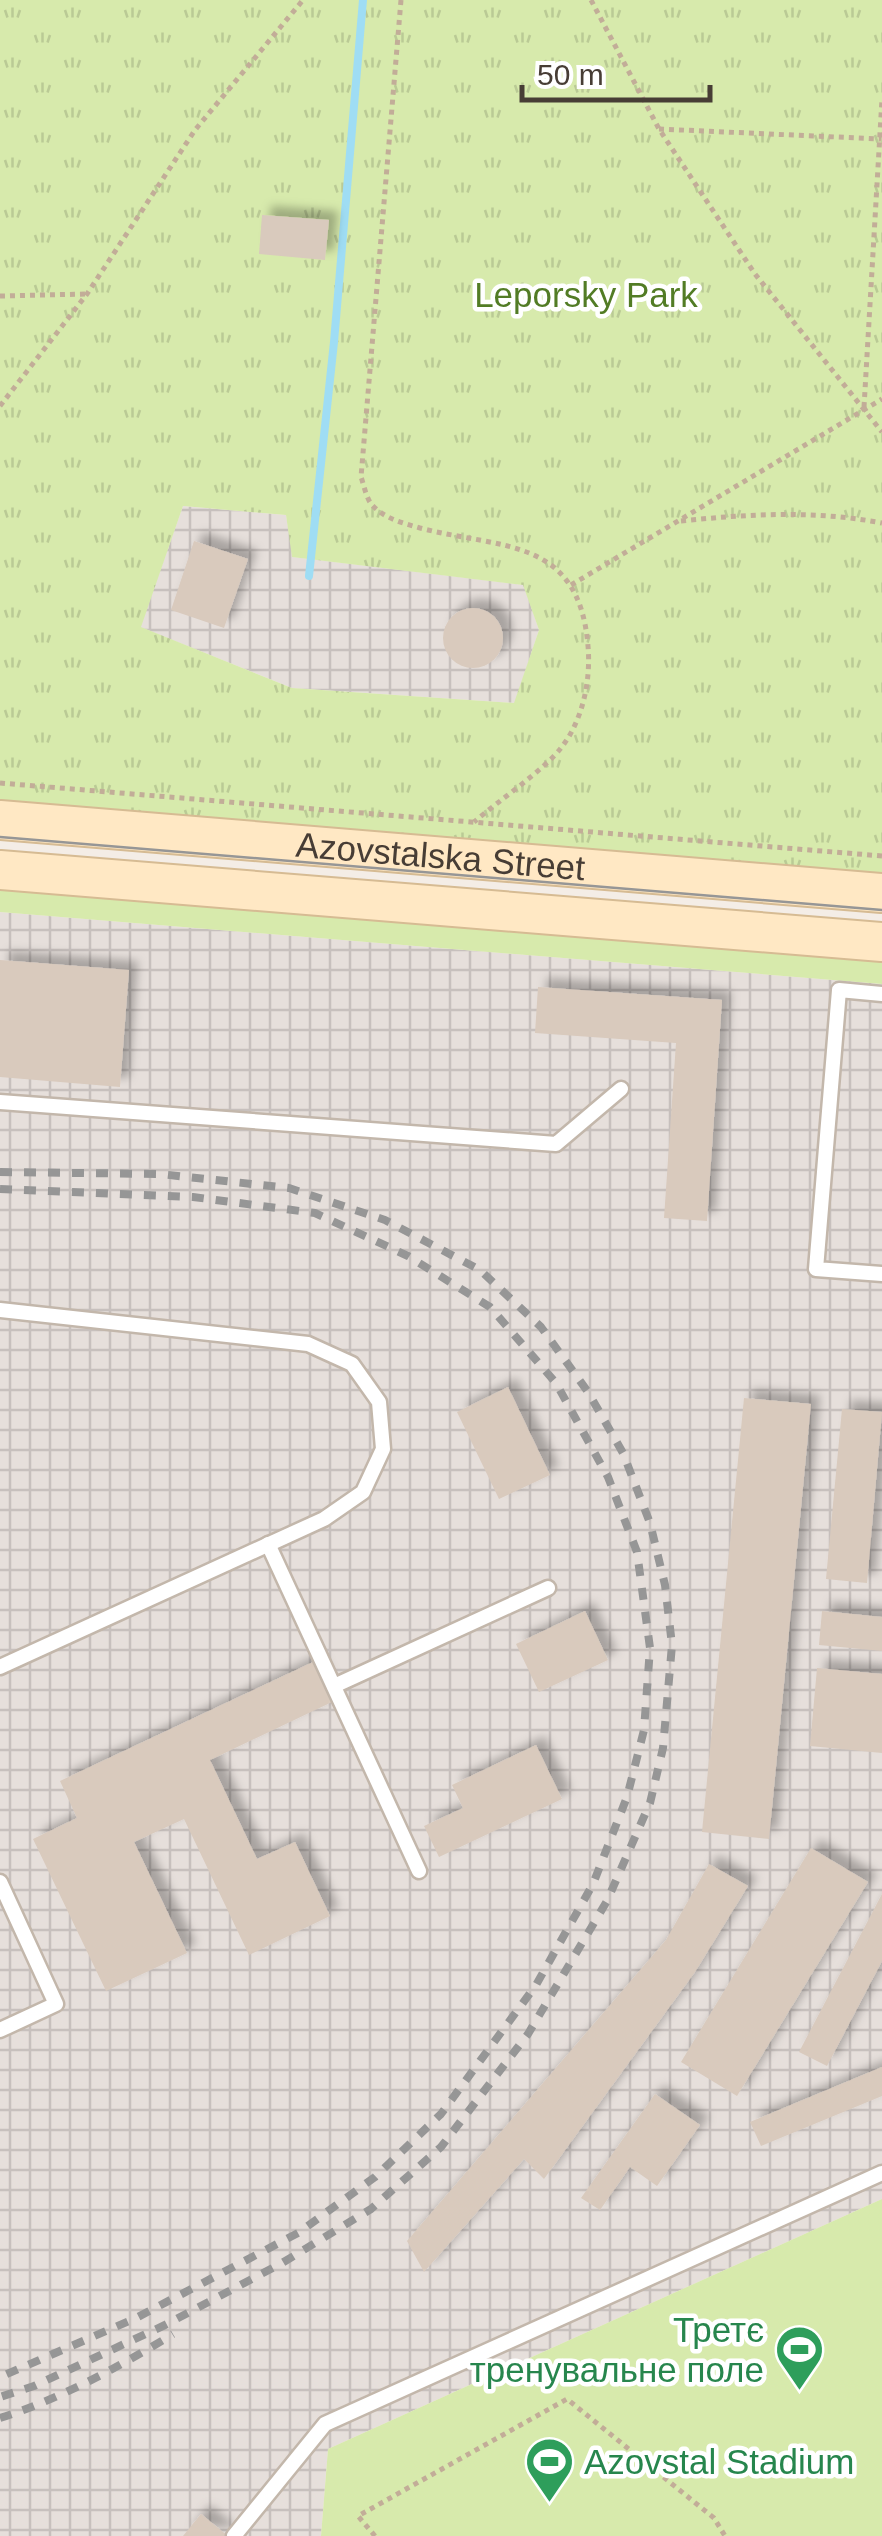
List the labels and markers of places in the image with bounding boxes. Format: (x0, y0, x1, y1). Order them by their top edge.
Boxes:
place label: Третє тренувальне поле (470, 2310, 764, 2389)
sports icon: Третє тренувальне поле (773, 2324, 825, 2392)
sports icon: Azovstal Stadium (523, 2436, 575, 2504)
place label: Azovstal Stadium (584, 2442, 854, 2481)

